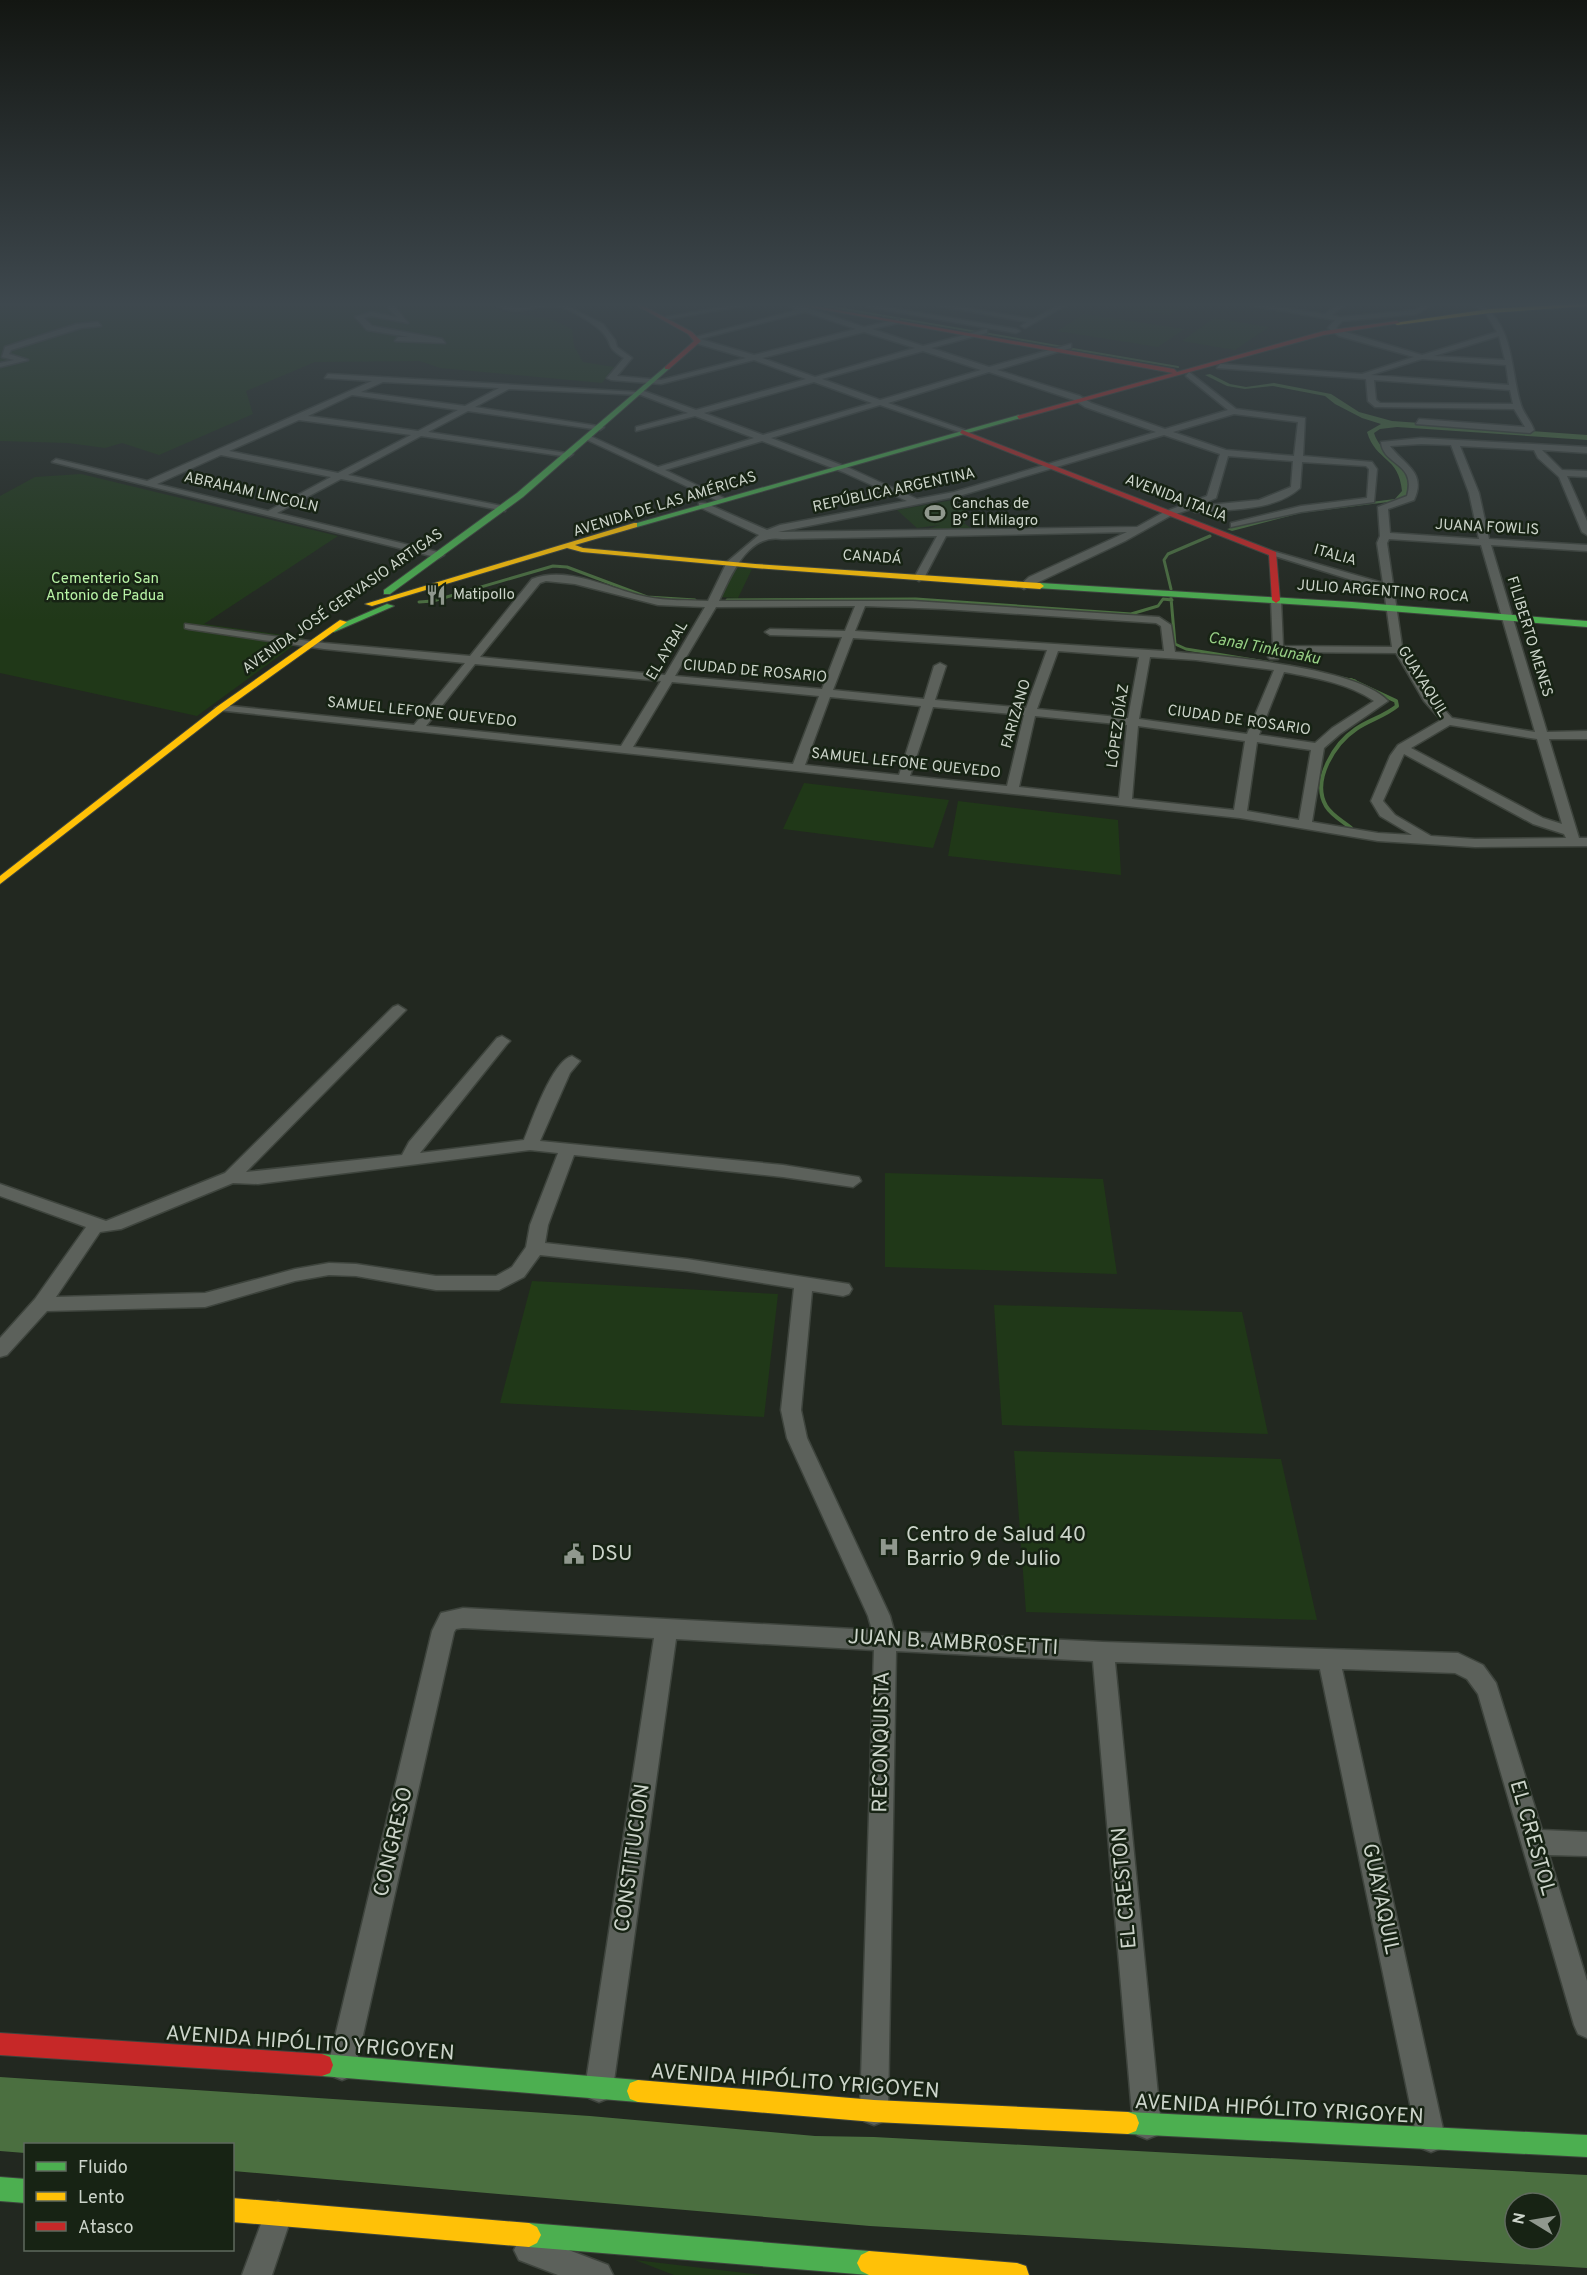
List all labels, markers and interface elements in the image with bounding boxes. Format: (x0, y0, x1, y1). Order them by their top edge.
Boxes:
street label: REPÚBLICA ARGENTINA (811, 463, 977, 518)
street label: AVENIDA DE LAS AMÉRICAS (571, 467, 759, 542)
street label: ABRAHAM LINCOLN (182, 468, 320, 518)
street label: AVENIDA ITALIA (1122, 471, 1230, 527)
place label: Canchas de B° El Milagro (952, 495, 1038, 531)
sports icon: Canchas de B° El Milagro (923, 501, 947, 525)
street label: JUANA FOWLIS (1434, 516, 1540, 540)
street label: AVENIDA JOSÉ GERVASIO ARTIGAS (238, 524, 447, 679)
street label: ITALIA (1311, 541, 1359, 571)
street label: CANADÁ (842, 545, 902, 570)
park label: Cementerio San Antonio de Padua (46, 570, 164, 606)
street label: FILIBERTO MENES (1502, 574, 1556, 700)
street label: JULIO ARGENTINO ROCA (1296, 576, 1470, 608)
restaurant icon: Matipollo (424, 583, 448, 607)
place label: Matipollo (453, 586, 515, 605)
street label: EL AYBAL (643, 618, 693, 684)
water label: Canal Tinkunaku (1206, 628, 1322, 670)
street label: GUAYAQUIL (1393, 643, 1451, 721)
street label: CIUDAD DE ROSARIO (682, 656, 828, 688)
street label: FARIZANO (998, 677, 1036, 751)
street label: LÓPEZ DÍAZ (1102, 682, 1134, 769)
street label: SAMUEL LEFONE QUEVEDO (326, 694, 518, 732)
street label: CIUDAD DE ROSARIO (1166, 702, 1312, 740)
street label: SAMUEL LEFONE QUEVEDO (810, 745, 1002, 783)
place label: Centro de Salud 40 Barrio 9 de Julio (906, 1522, 1086, 1573)
hospital icon: Centro de Salud 40 Barrio 9 de Julio (877, 1535, 901, 1559)
place label: DSU (591, 1541, 632, 1568)
public building icon: DSU (562, 1542, 586, 1566)
street label: JUAN B. AMBROSETTI (847, 1624, 1059, 1662)
street label: RECONQUISTA (867, 1671, 897, 1813)
street label: EL CRESTOL (1503, 1777, 1561, 1899)
street label: CONSTITUCION (609, 1782, 657, 1934)
street label: CONGRESO (368, 1784, 420, 1900)
street label: EL CRESTON (1106, 1826, 1144, 1950)
street label: GUAYAQUIL (1355, 1841, 1405, 1957)
street label: AVENIDA HIPÓLITO YRIGOYEN (165, 2019, 455, 2068)
street label: AVENIDA HIPÓLITO YRIGOYEN (650, 2057, 940, 2106)
street label: AVENIDA HIPÓLITO YRIGOYEN (1134, 2088, 1424, 2131)
legend (24, 2143, 234, 2251)
text: Fluido (78, 2157, 128, 2180)
text: Lento (78, 2187, 124, 2210)
north arrow (1503, 2191, 1563, 2251)
text: N (1509, 2211, 1531, 2226)
text: Atasco (78, 2217, 134, 2240)

